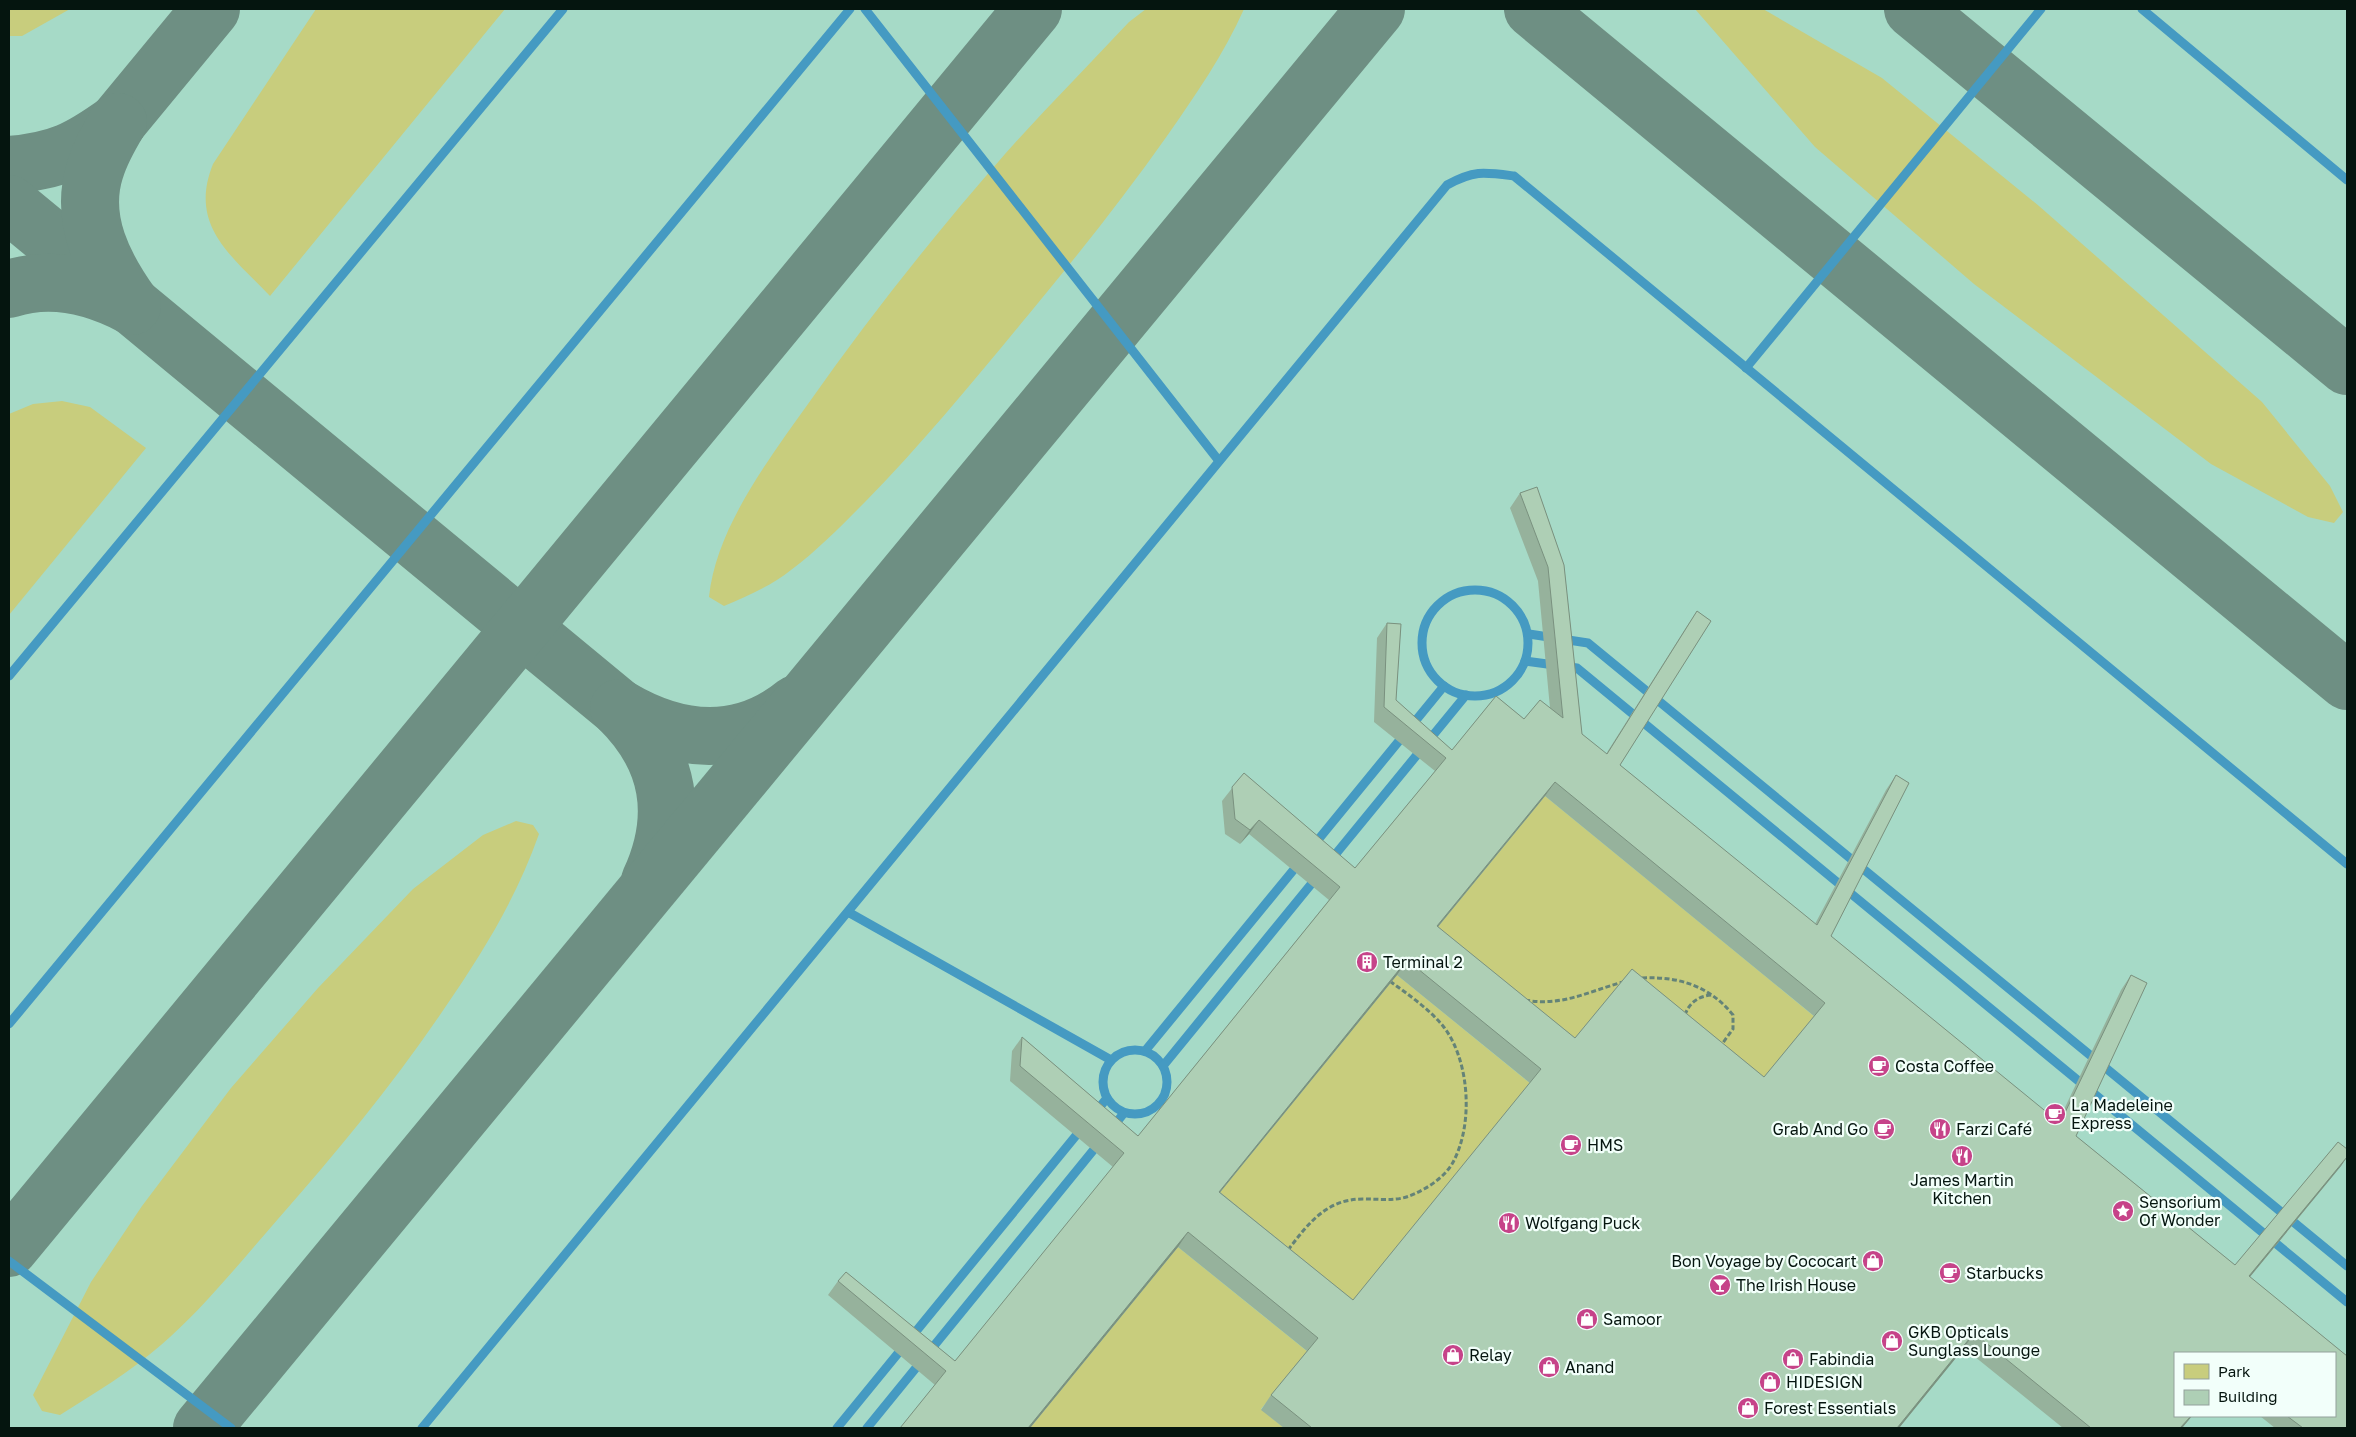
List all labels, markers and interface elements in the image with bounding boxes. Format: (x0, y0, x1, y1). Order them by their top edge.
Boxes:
building icon: Terminal 2 (1355, 950, 1379, 974)
place label: Terminal 2 (1383, 952, 1463, 972)
cafe icon: Costa Coffee (1867, 1054, 1891, 1078)
place label: Costa Coffee (1895, 1056, 1994, 1076)
place label: La Madeleine Express (2071, 1095, 2173, 1133)
cafe icon: La Madeleine Express (2043, 1102, 2067, 1126)
cafe icon: Grab And Go (1872, 1117, 1896, 1141)
restaurant icon: Farzi Café (1928, 1117, 1952, 1141)
place label: Grab And Go (1772, 1119, 1868, 1139)
place label: Farzi Café (1956, 1119, 2032, 1139)
cafe icon: HMS (1559, 1133, 1583, 1157)
place label: HMS (1587, 1135, 1623, 1155)
restaurant icon: James Martin Kitchen (1950, 1144, 1974, 1168)
place label: James Martin Kitchen (1910, 1170, 2014, 1208)
place label: Sensorium Of Wonder (2139, 1192, 2221, 1230)
place icon: Sensorium Of Wonder (2111, 1199, 2135, 1223)
restaurant icon: Wolfgang Puck (1497, 1211, 1521, 1235)
place label: Wolfgang Puck (1525, 1213, 1640, 1233)
shop icon: Bon Voyage by Cococart (1861, 1249, 1885, 1273)
place label: Bon Voyage by Cococart (1671, 1251, 1857, 1271)
cafe icon: Starbucks (1938, 1261, 1962, 1285)
place label: Starbucks (1966, 1263, 2043, 1283)
bar icon: The Irish House (1708, 1273, 1732, 1297)
place label: The Irish House (1736, 1275, 1856, 1295)
shop icon: Samoor (1575, 1307, 1599, 1331)
place label: Samoor (1603, 1309, 1662, 1329)
place label: GKB Opticals Sunglass Lounge (1908, 1322, 2040, 1360)
shop icon: GKB Opticals Sunglass Lounge (1880, 1329, 1904, 1353)
shop icon: Relay (1441, 1343, 1465, 1367)
place label: Relay (1469, 1345, 1512, 1365)
shop icon: Fabindia (1781, 1347, 1805, 1371)
place label: Fabindia (1809, 1349, 1874, 1369)
legend (2174, 1352, 2336, 1417)
shop icon: Anand (1537, 1355, 1561, 1379)
place label: Anand (1565, 1357, 1614, 1377)
text: Park (2218, 1362, 2251, 1380)
shop icon: HIDESIGN (1758, 1370, 1782, 1394)
place label: HIDESIGN (1786, 1372, 1863, 1392)
text: Building (2218, 1387, 2278, 1405)
shop icon: Forest Essentials (1736, 1396, 1760, 1420)
place label: Forest Essentials (1764, 1398, 1896, 1418)

